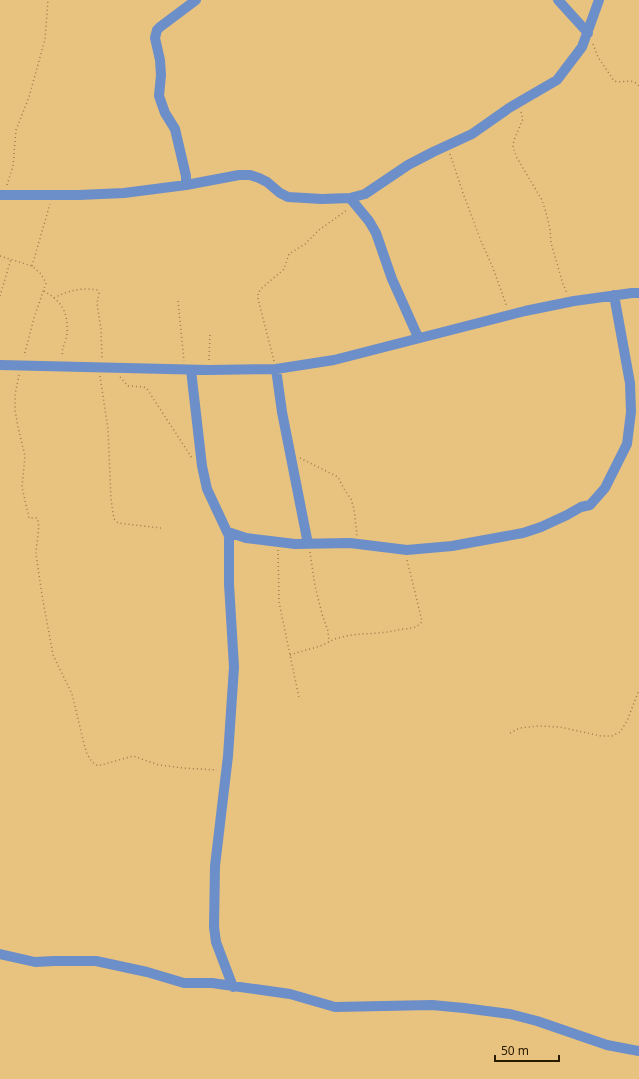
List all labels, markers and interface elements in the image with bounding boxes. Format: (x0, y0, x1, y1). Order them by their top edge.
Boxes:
scale bar (495, 1037, 559, 1063)
text: 50 m (501, 1042, 529, 1059)

